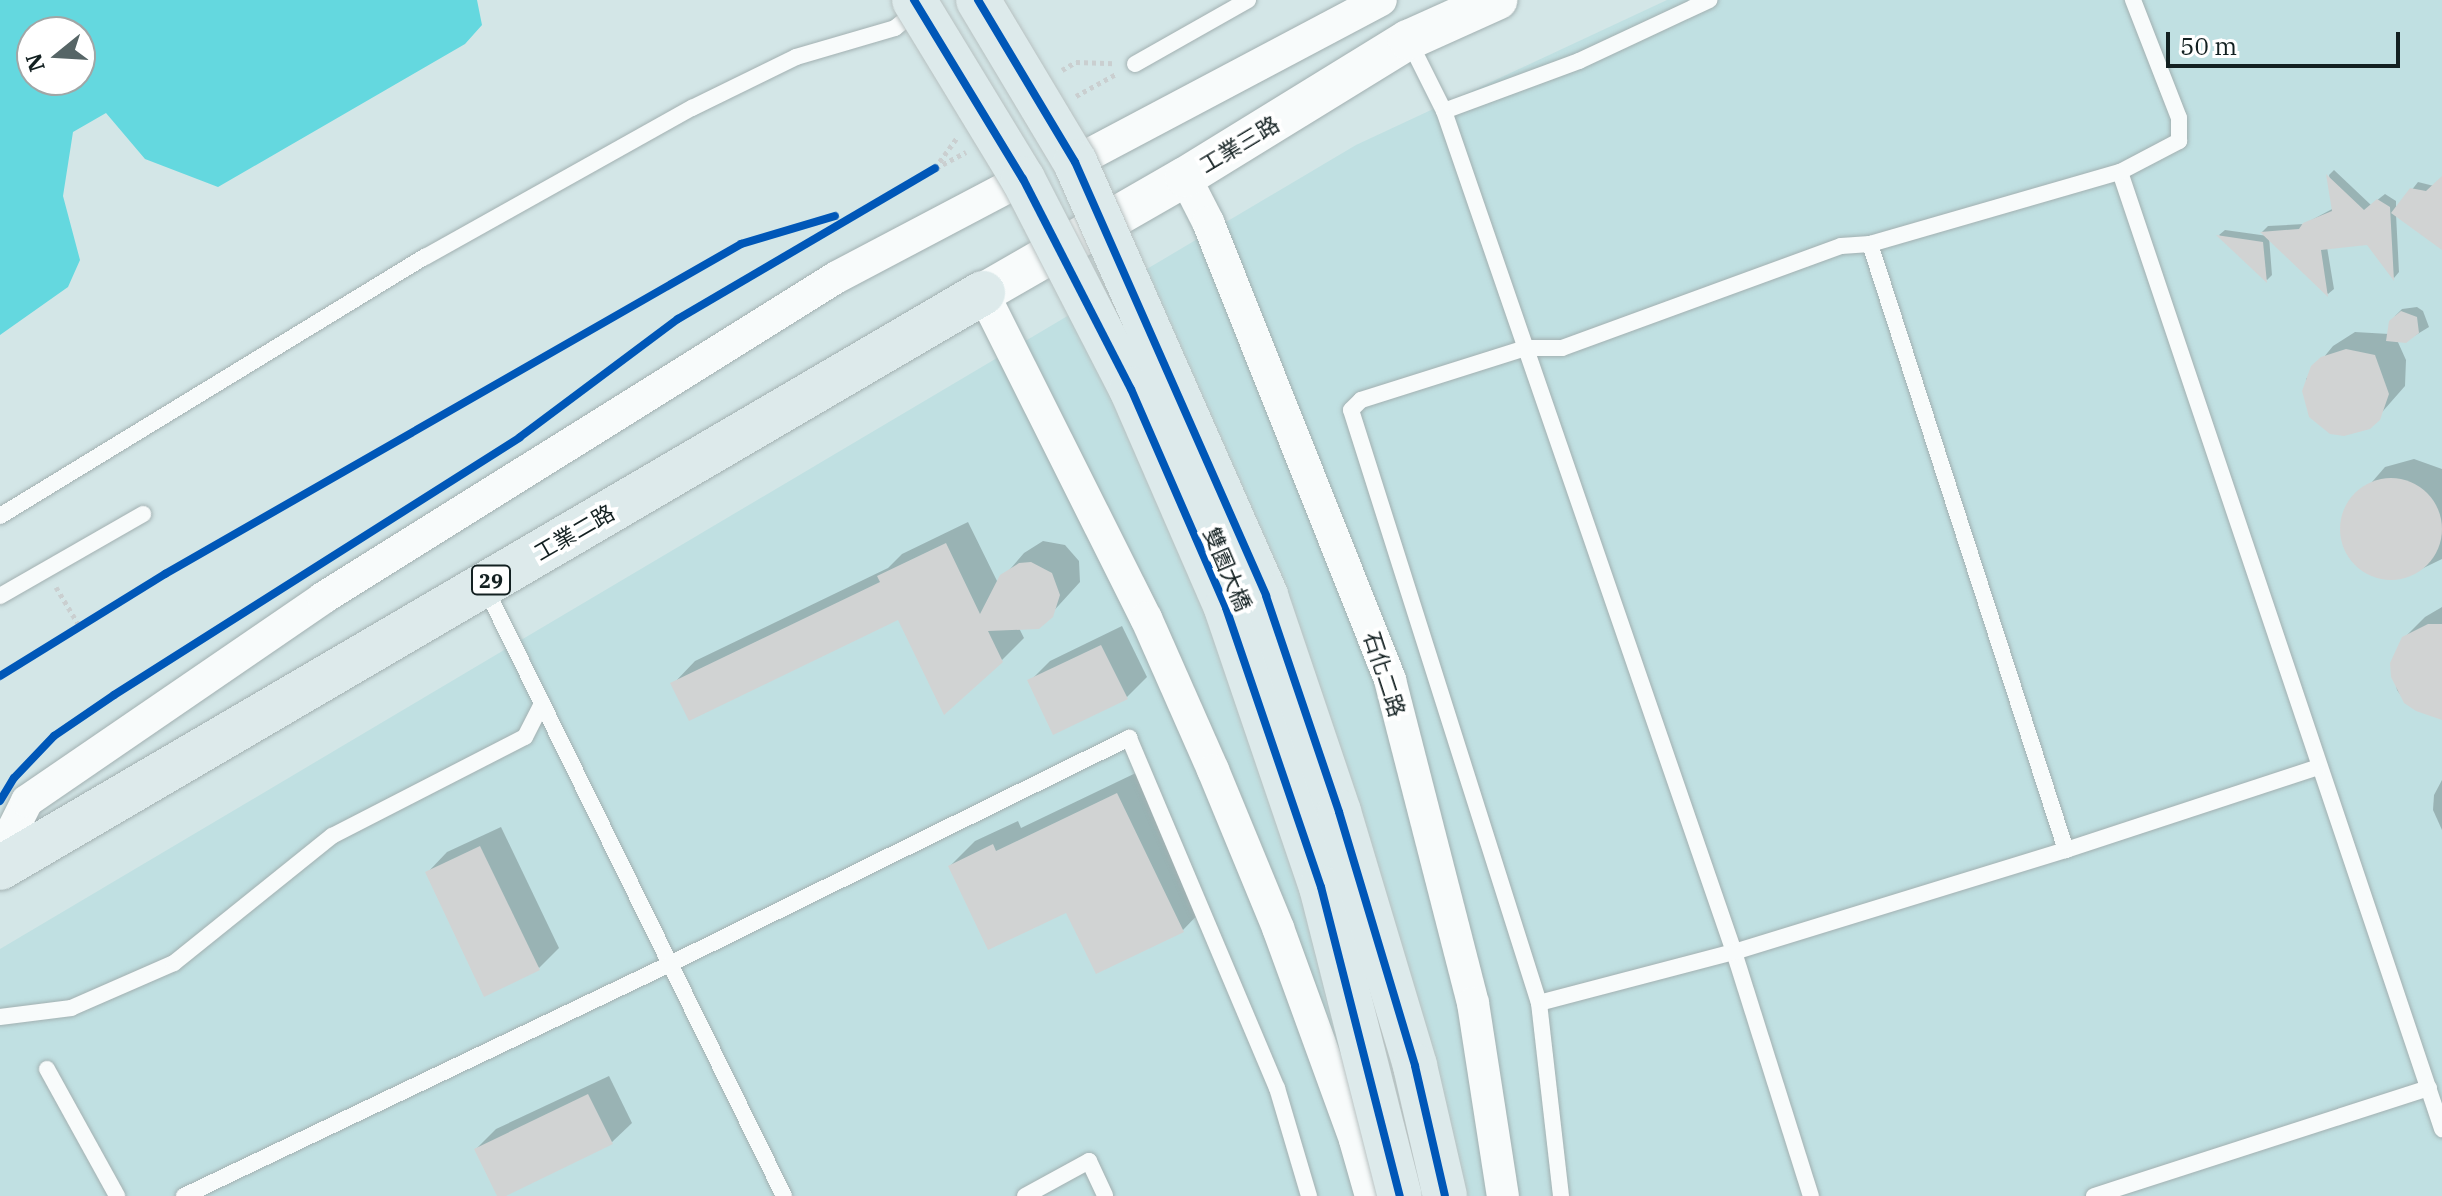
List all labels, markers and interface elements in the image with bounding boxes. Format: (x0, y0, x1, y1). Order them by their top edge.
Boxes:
north arrow (16, 16, 96, 96)
scale bar (2170, 16, 2404, 66)
text: 50 m (2180, 30, 2237, 62)
text: N (18, 50, 51, 76)
street label: 工業三路 (1194, 110, 1284, 178)
street label: 工業二路 (529, 499, 619, 565)
street label: 雙園大橋 (1199, 523, 1257, 615)
road number: 29 (471, 564, 511, 596)
street label: 石化二路 (1359, 628, 1411, 720)

